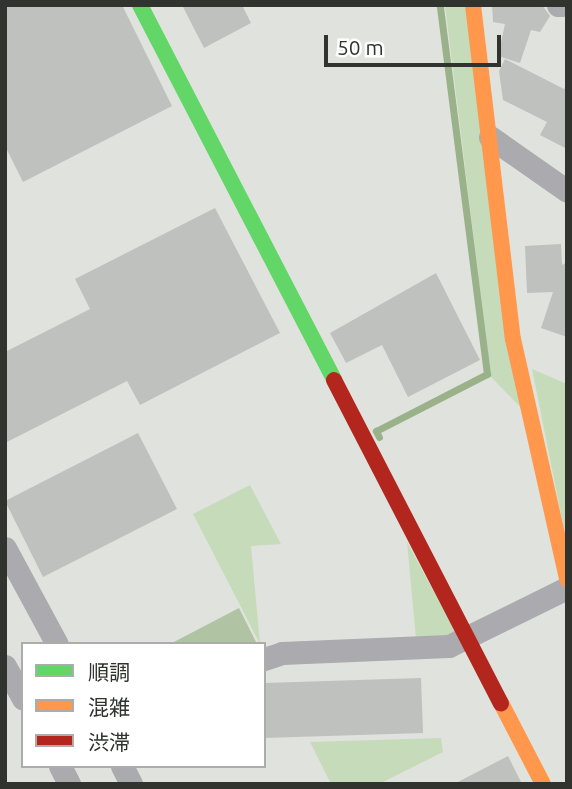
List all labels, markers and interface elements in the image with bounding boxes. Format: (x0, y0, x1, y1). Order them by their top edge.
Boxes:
scale bar (327, 21, 504, 65)
text: 50 m (337, 35, 384, 59)
legend (21, 642, 266, 768)
text: 順調 (88, 660, 130, 684)
text: 混雑 (88, 695, 130, 719)
text: 渋滞 (88, 730, 130, 754)

